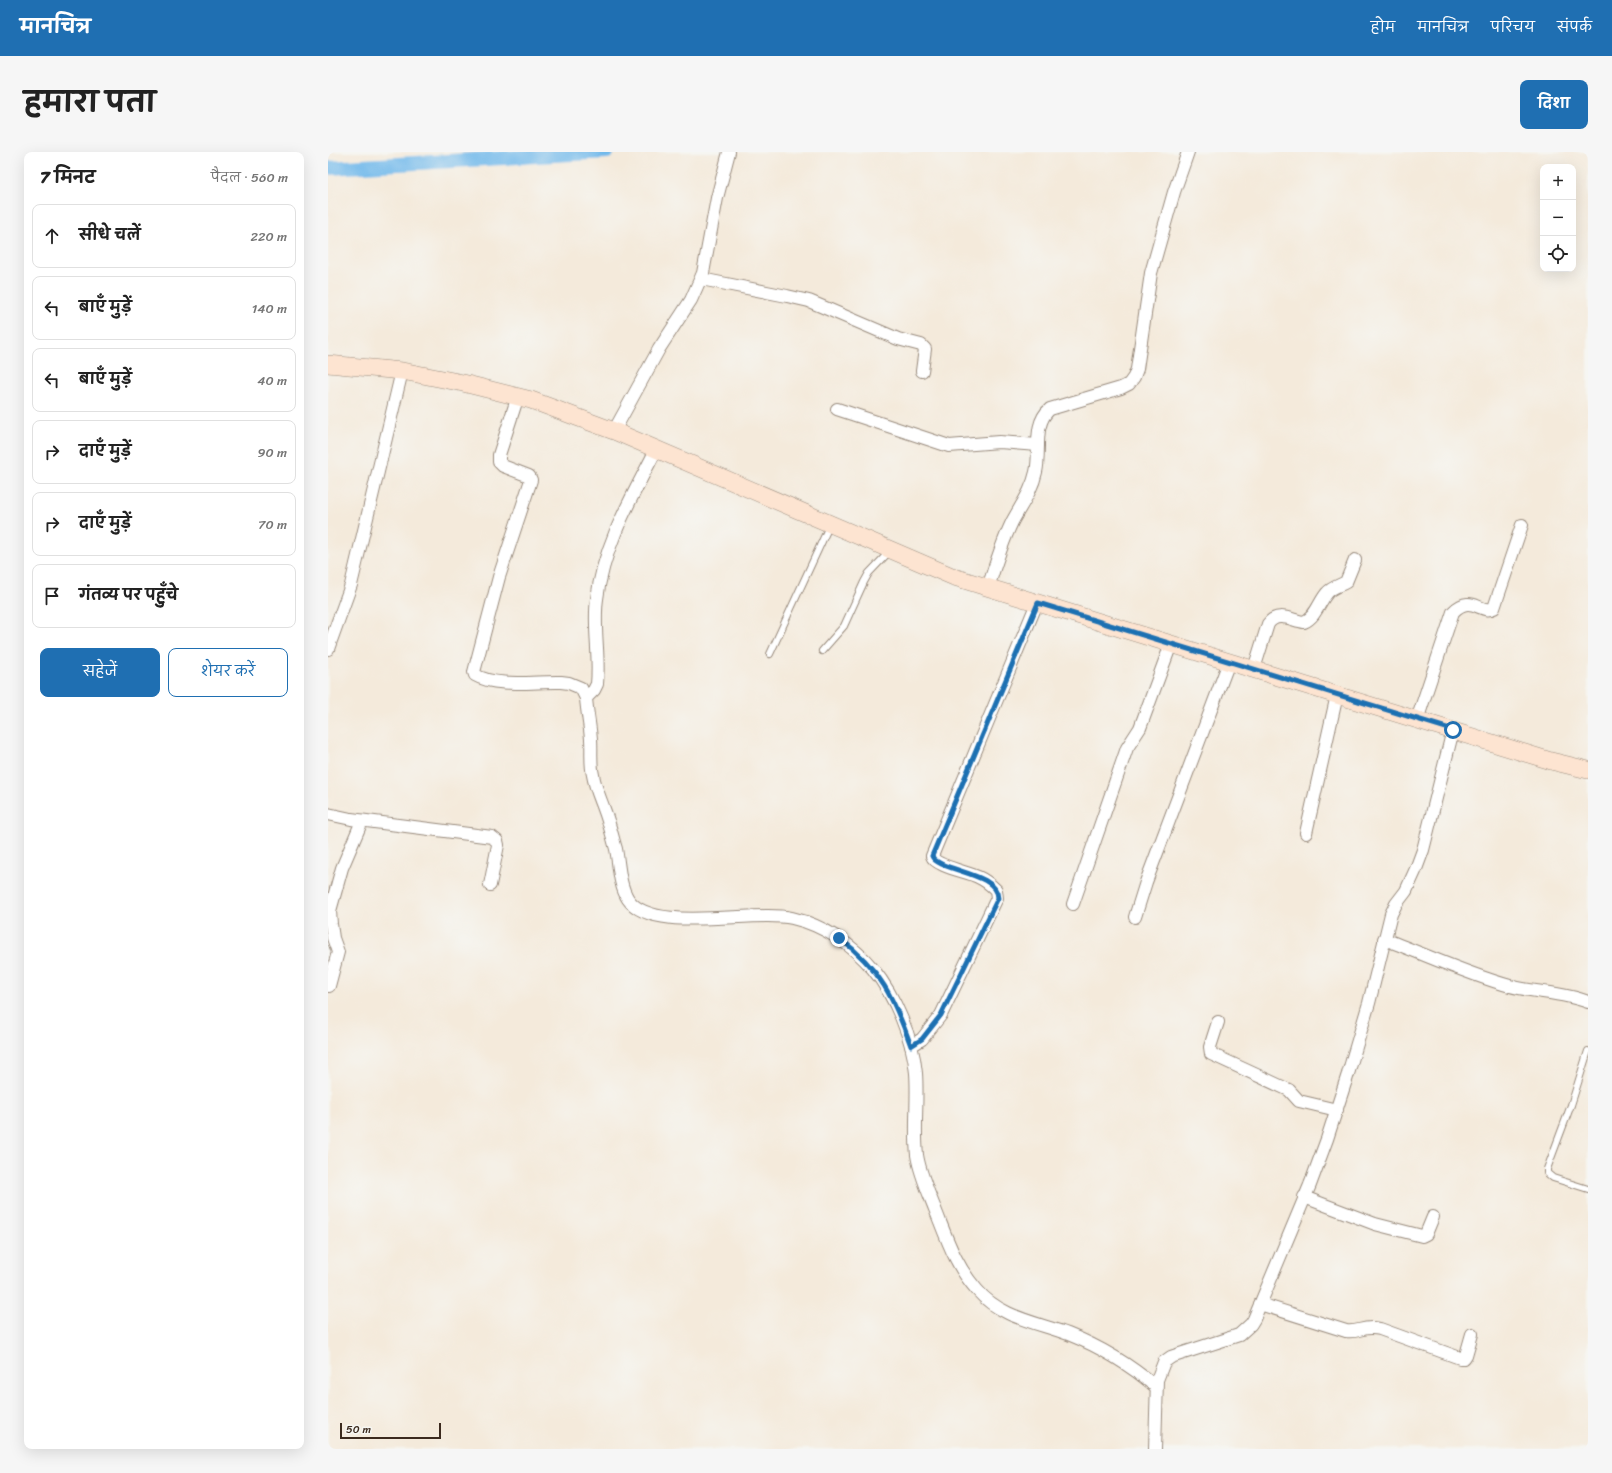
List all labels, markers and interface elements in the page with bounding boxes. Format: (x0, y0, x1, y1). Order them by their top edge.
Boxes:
text: मानचित्र (20, 10, 91, 43)
text: होम (1371, 15, 1395, 40)
text: मानचित्र (1417, 15, 1469, 40)
text: परिचय (1491, 15, 1535, 40)
text: संपर्क (1557, 15, 1592, 40)
text: हमारा पता (24, 78, 156, 127)
button: दिशा (1520, 80, 1588, 129)
text: 7 मिनट (40, 162, 95, 192)
map controls (1540, 164, 1576, 272)
button: + (1540, 164, 1576, 200)
text: पैदल · 560 m (211, 166, 288, 189)
button: − (1540, 200, 1576, 236)
text: सीधे चलें (79, 222, 140, 248)
icon: ahead (41, 225, 63, 247)
text: 220 m (250, 225, 287, 248)
button: locate (1540, 236, 1576, 272)
text: बाएँ मुड़ें (79, 294, 132, 320)
icon: left (41, 297, 63, 319)
text: 140 m (252, 297, 287, 320)
text: बाएँ मुड़ें (79, 366, 132, 392)
icon: left (41, 369, 63, 391)
text: 40 m (257, 369, 287, 392)
text: दाएँ मुड़ें (79, 438, 131, 464)
icon: right (41, 441, 63, 463)
text: 90 m (257, 441, 287, 464)
text: दाएँ मुड़ें (79, 510, 131, 536)
icon: right (41, 513, 63, 535)
text: 70 m (258, 513, 287, 536)
text: गंतव्य पर पहुँचे (79, 582, 178, 608)
icon: arrive (41, 585, 63, 607)
button: सहेजें (40, 648, 160, 697)
button: शेयर करें (168, 648, 288, 697)
route start (1444, 721, 1462, 739)
route end (830, 929, 848, 947)
text: 50 m (346, 1420, 371, 1439)
scale bar (340, 1421, 441, 1440)

